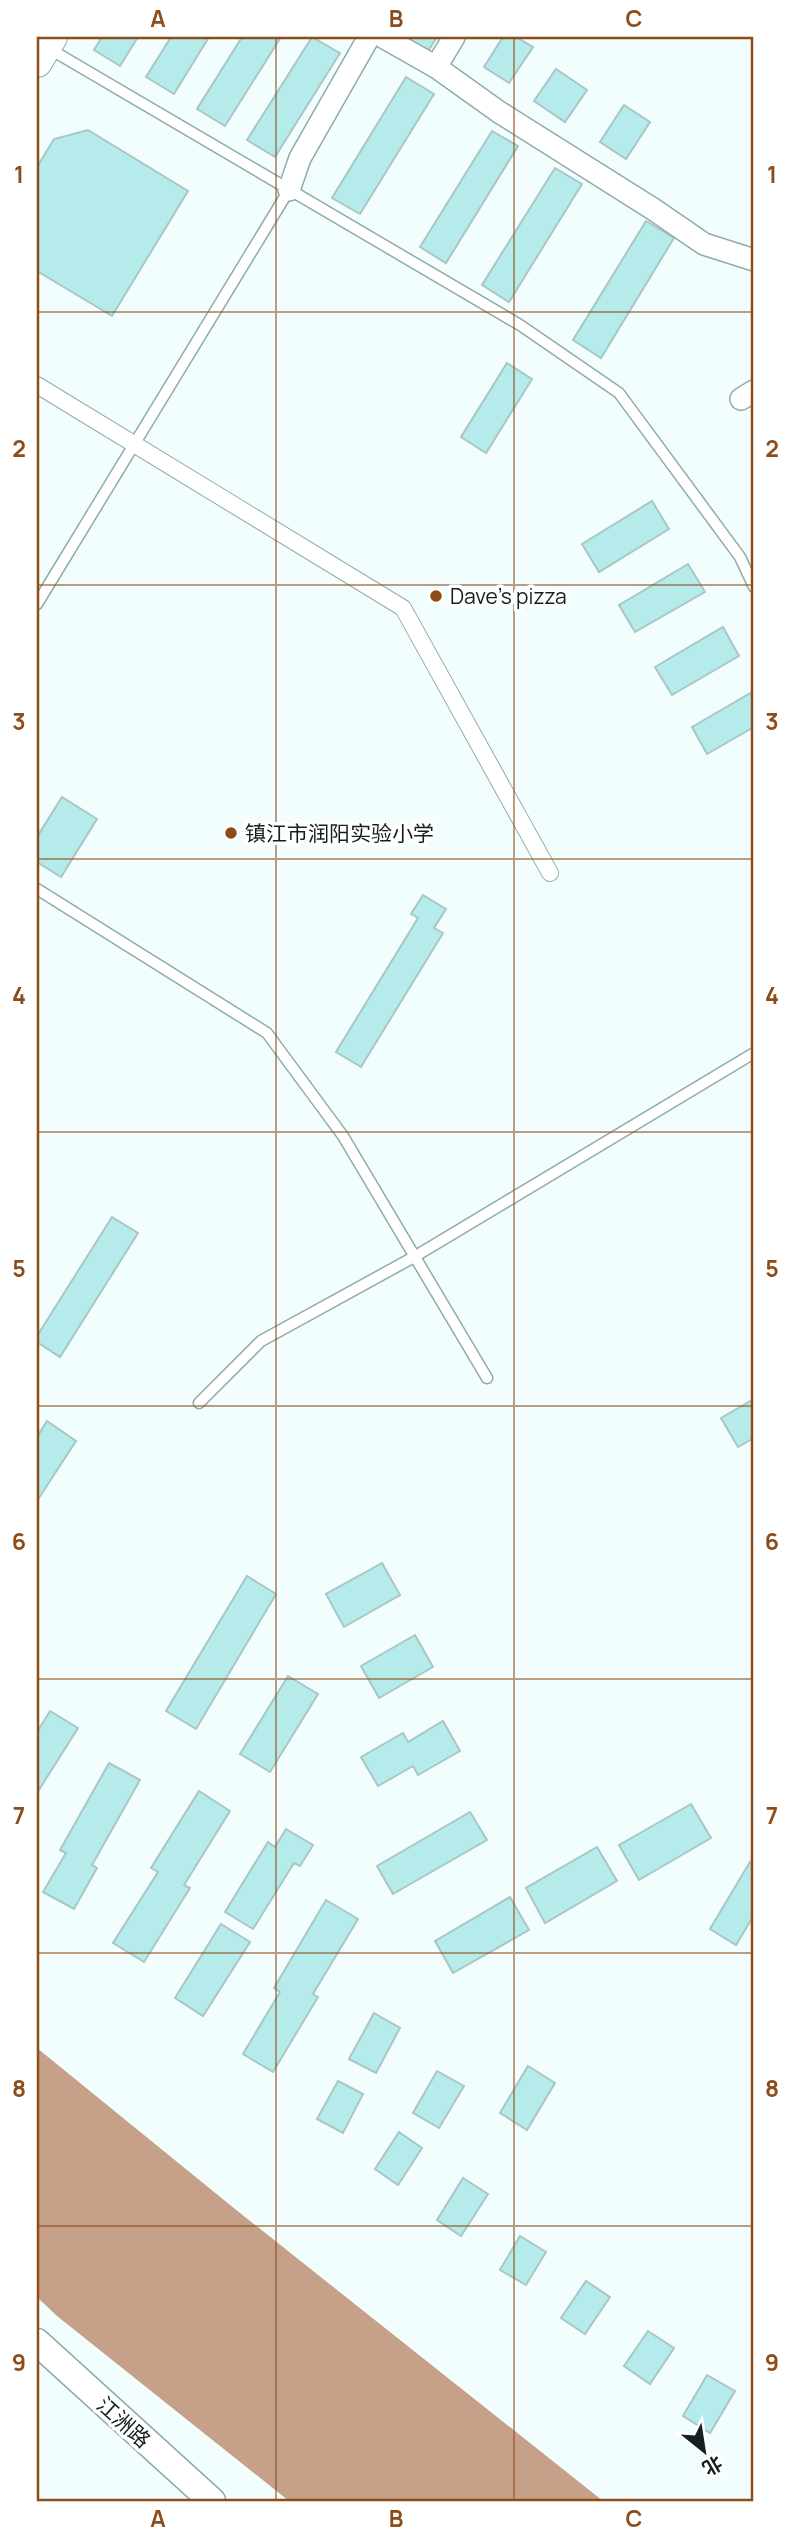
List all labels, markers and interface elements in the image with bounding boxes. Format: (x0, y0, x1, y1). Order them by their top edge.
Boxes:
text: A (150, 2, 166, 34)
text: B (389, 2, 403, 34)
text: C (626, 2, 643, 34)
text: 1 (14, 158, 24, 190)
text: 1 (767, 158, 777, 190)
text: 2 (12, 432, 26, 464)
text: 2 (765, 432, 779, 464)
place label: Dave's pizza (450, 582, 567, 610)
marker: Dave's pizza (428, 588, 444, 604)
text: 3 (12, 705, 26, 737)
text: 3 (765, 705, 779, 737)
place label: 镇江市润阳实验小学 (245, 819, 434, 847)
marker: 镇江市润阳实验小学 (223, 825, 239, 841)
text: 4 (12, 979, 26, 1011)
text: 4 (765, 979, 779, 1011)
text: 5 (12, 1252, 26, 1284)
text: 5 (765, 1252, 779, 1284)
text: 6 (12, 1525, 26, 1557)
text: 6 (765, 1525, 779, 1557)
text: 7 (13, 1799, 25, 1831)
text: 7 (766, 1799, 778, 1831)
text: 8 (12, 2072, 26, 2104)
text: 8 (765, 2072, 779, 2104)
text: 9 (12, 2346, 26, 2378)
text: 9 (765, 2346, 779, 2378)
street label: 江洲路 (91, 2391, 157, 2453)
north arrow (668, 2416, 738, 2486)
text: 北 (698, 2450, 727, 2482)
text: A (150, 2502, 166, 2534)
text: B (389, 2502, 403, 2534)
text: C (626, 2502, 643, 2534)

